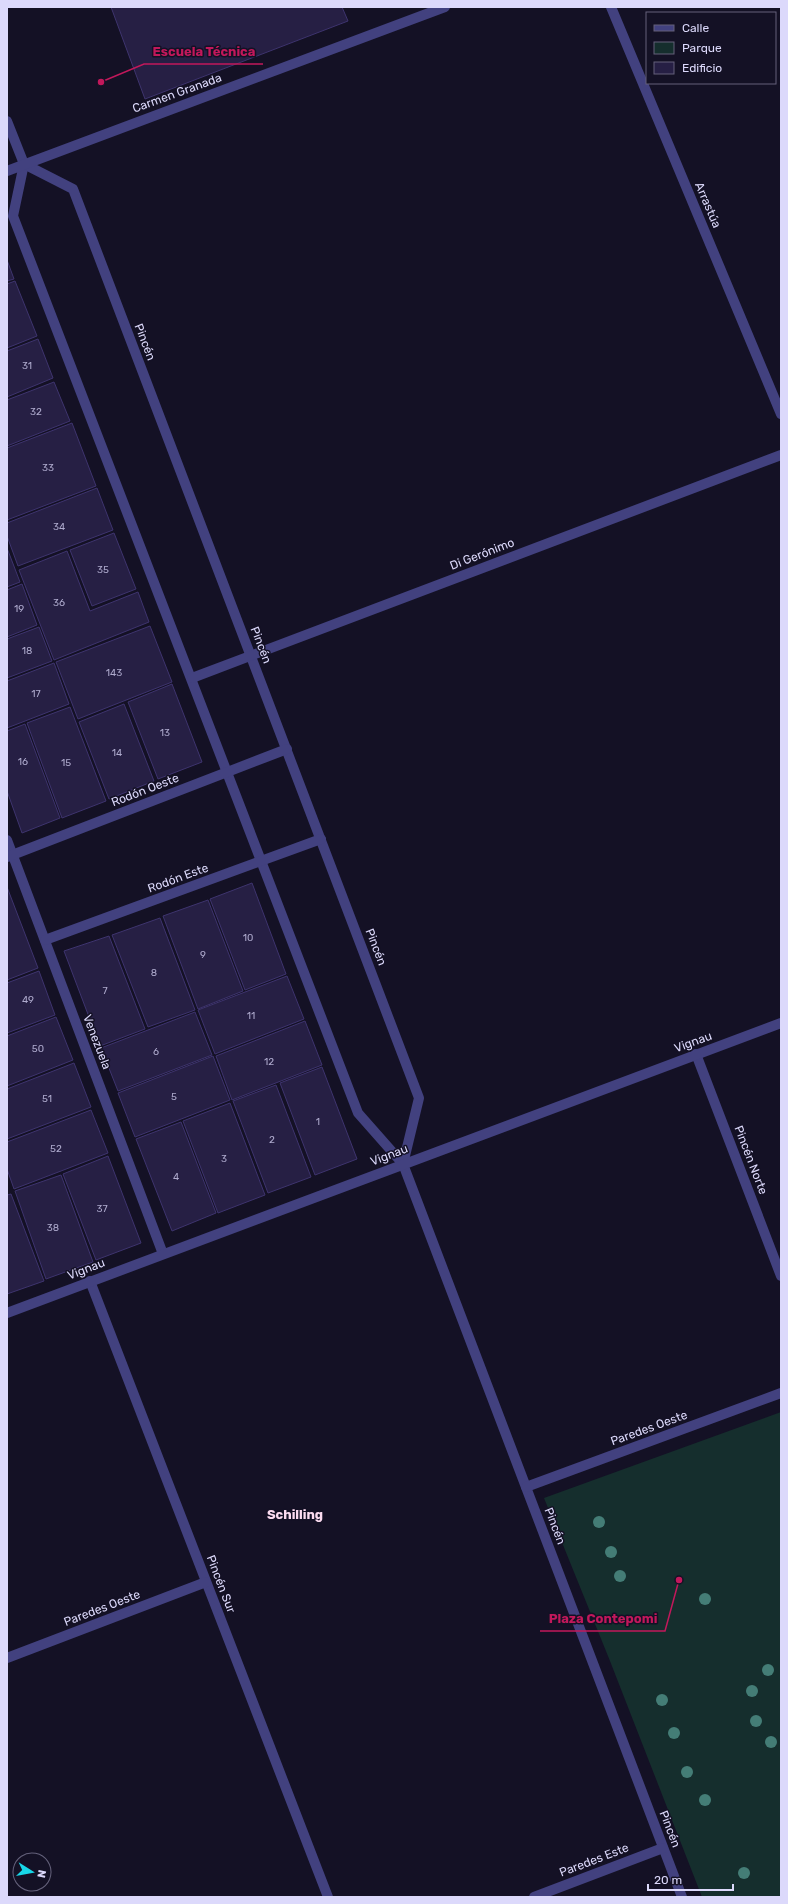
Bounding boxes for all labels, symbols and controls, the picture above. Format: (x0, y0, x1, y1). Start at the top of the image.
legend (646, 12, 776, 84)
text: Calle (682, 21, 709, 35)
callout: Escuela Técnica (144, 39, 263, 64)
text: Parque (682, 41, 722, 55)
text: Escuela Técnica (153, 44, 255, 59)
text: Edificio (682, 61, 722, 75)
street label: Carmen Granada (131, 70, 223, 116)
street label: Arrastúa (692, 180, 724, 230)
street label: Pincén (132, 322, 158, 362)
house number: 31 (22, 360, 32, 372)
house number: 32 (30, 406, 42, 418)
house number: 33 (42, 462, 54, 474)
house number: 34 (53, 521, 65, 533)
street label: Di Gerónimo (448, 535, 516, 573)
house number: 35 (97, 564, 109, 576)
house number: 36 (53, 597, 65, 609)
house number: 19 (14, 603, 24, 615)
street label: Pincén (248, 625, 274, 665)
house number: 18 (22, 645, 32, 657)
house number: 143 (106, 667, 122, 679)
house number: 17 (31, 688, 41, 700)
house number: 13 (160, 727, 170, 739)
house number: 14 (112, 747, 122, 759)
house number: 16 (18, 756, 28, 768)
house number: 15 (61, 757, 71, 769)
street label: Rodón Oeste (109, 771, 181, 809)
street label: Rodón Este (146, 860, 211, 895)
street label: Pincén (363, 927, 389, 967)
house number: 10 (243, 932, 253, 944)
house number: 9 (200, 949, 206, 961)
house number: 8 (151, 967, 157, 979)
house number: 7 (102, 985, 108, 997)
house number: 49 (22, 994, 34, 1006)
house number: 11 (247, 1010, 255, 1022)
street label: Venezuela (80, 1013, 114, 1071)
street label: Vignau (672, 1029, 714, 1055)
house number: 50 (32, 1043, 44, 1055)
house number: 6 (153, 1046, 159, 1058)
house number: 12 (264, 1056, 274, 1068)
house number: 5 (171, 1091, 177, 1103)
house number: 51 (42, 1093, 52, 1105)
house number: 1 (316, 1116, 320, 1128)
street label: Pincén Norte (731, 1124, 771, 1197)
house number: 2 (269, 1134, 275, 1146)
street label: Vignau (368, 1141, 410, 1169)
house number: 52 (50, 1143, 62, 1155)
house number: 3 (221, 1153, 227, 1165)
house number: 4 (173, 1171, 179, 1183)
house number: 37 (96, 1203, 108, 1215)
house number: 38 (47, 1222, 59, 1234)
street label: Vignau (65, 1255, 107, 1283)
street label: Paredes Oeste (609, 1408, 690, 1448)
street label: Pincén (542, 1506, 568, 1546)
district label: Schilling (267, 1507, 323, 1522)
street label: Pincén Sur (204, 1553, 239, 1615)
street label: Paredes Oeste (62, 1587, 142, 1629)
callout: Plaza Contepomi (540, 1606, 665, 1631)
text: Plaza Contepomi (549, 1611, 657, 1626)
street label: Pincén (657, 1809, 683, 1849)
street label: Paredes Este (557, 1840, 631, 1880)
north arrow (12, 1852, 52, 1892)
scale bar (648, 1866, 733, 1892)
text: N (34, 1869, 48, 1879)
text: 20 m (654, 1873, 682, 1887)

